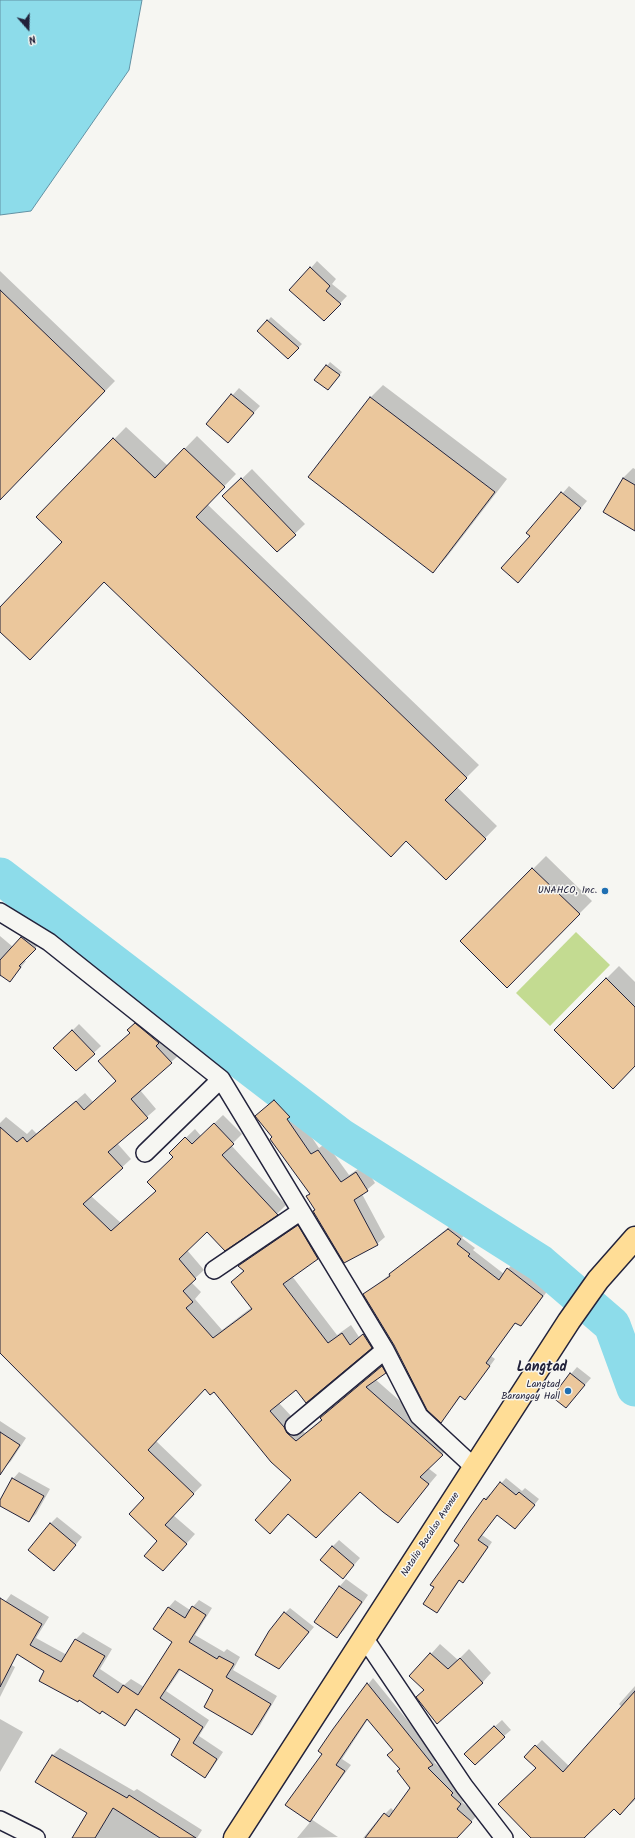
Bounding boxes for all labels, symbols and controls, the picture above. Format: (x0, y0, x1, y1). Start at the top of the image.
north arrow (8, 8, 48, 48)
text: N (26, 30, 38, 49)
place label: UNAHCO, Inc. (538, 885, 597, 897)
marker: UNAHCO, Inc. (600, 886, 610, 896)
district label: Langtad (517, 1361, 567, 1377)
place label: Langtad Barangay Hall (501, 1379, 560, 1402)
marker: Langtad Barangay Hall (563, 1386, 573, 1396)
street label: Natalio Bacalso Avenue (399, 1491, 463, 1579)

